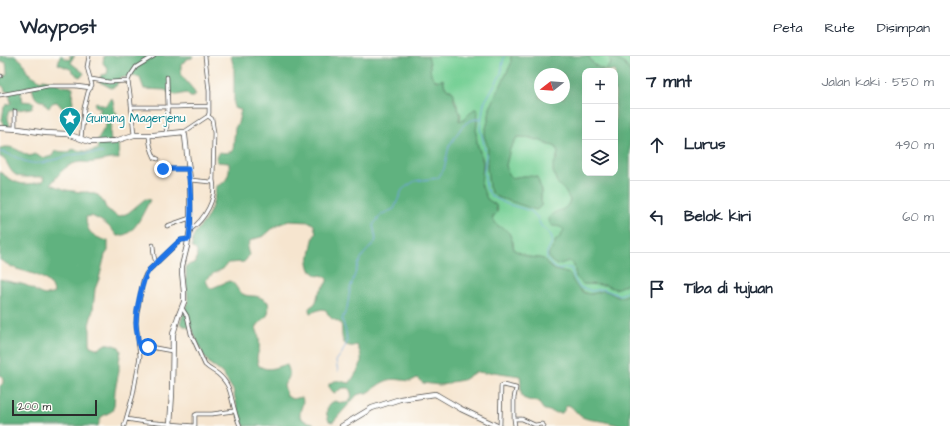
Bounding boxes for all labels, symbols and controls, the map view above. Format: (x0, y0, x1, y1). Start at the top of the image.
text: Waypost (20, 14, 96, 41)
text: Peta (773, 18, 803, 38)
text: Rute (825, 18, 855, 38)
text: Disimpan (877, 18, 930, 38)
north arrow (534, 68, 570, 104)
map controls (582, 68, 618, 176)
button: + (582, 68, 618, 104)
text: 7 mnt (646, 70, 692, 94)
text: Jalan kaki · 550 m (821, 73, 934, 91)
button: − (582, 104, 618, 140)
place icon: Gunung Magerjenu (57, 105, 83, 138)
place label: Gunung Magerjenu (86, 110, 186, 128)
icon: ahead (646, 134, 668, 156)
text: Lurus (684, 134, 725, 155)
text: 490 m (894, 136, 934, 154)
button: layers (582, 140, 618, 176)
route end (154, 160, 172, 178)
icon: left (646, 206, 668, 228)
text: Belok kiri (684, 206, 751, 227)
text: 60 m (902, 208, 934, 226)
icon: arrive (646, 278, 668, 300)
text: Tiba di tujuan (684, 278, 773, 299)
route start (139, 338, 157, 356)
scale bar (12, 398, 97, 417)
text: 200 m (18, 399, 51, 414)

